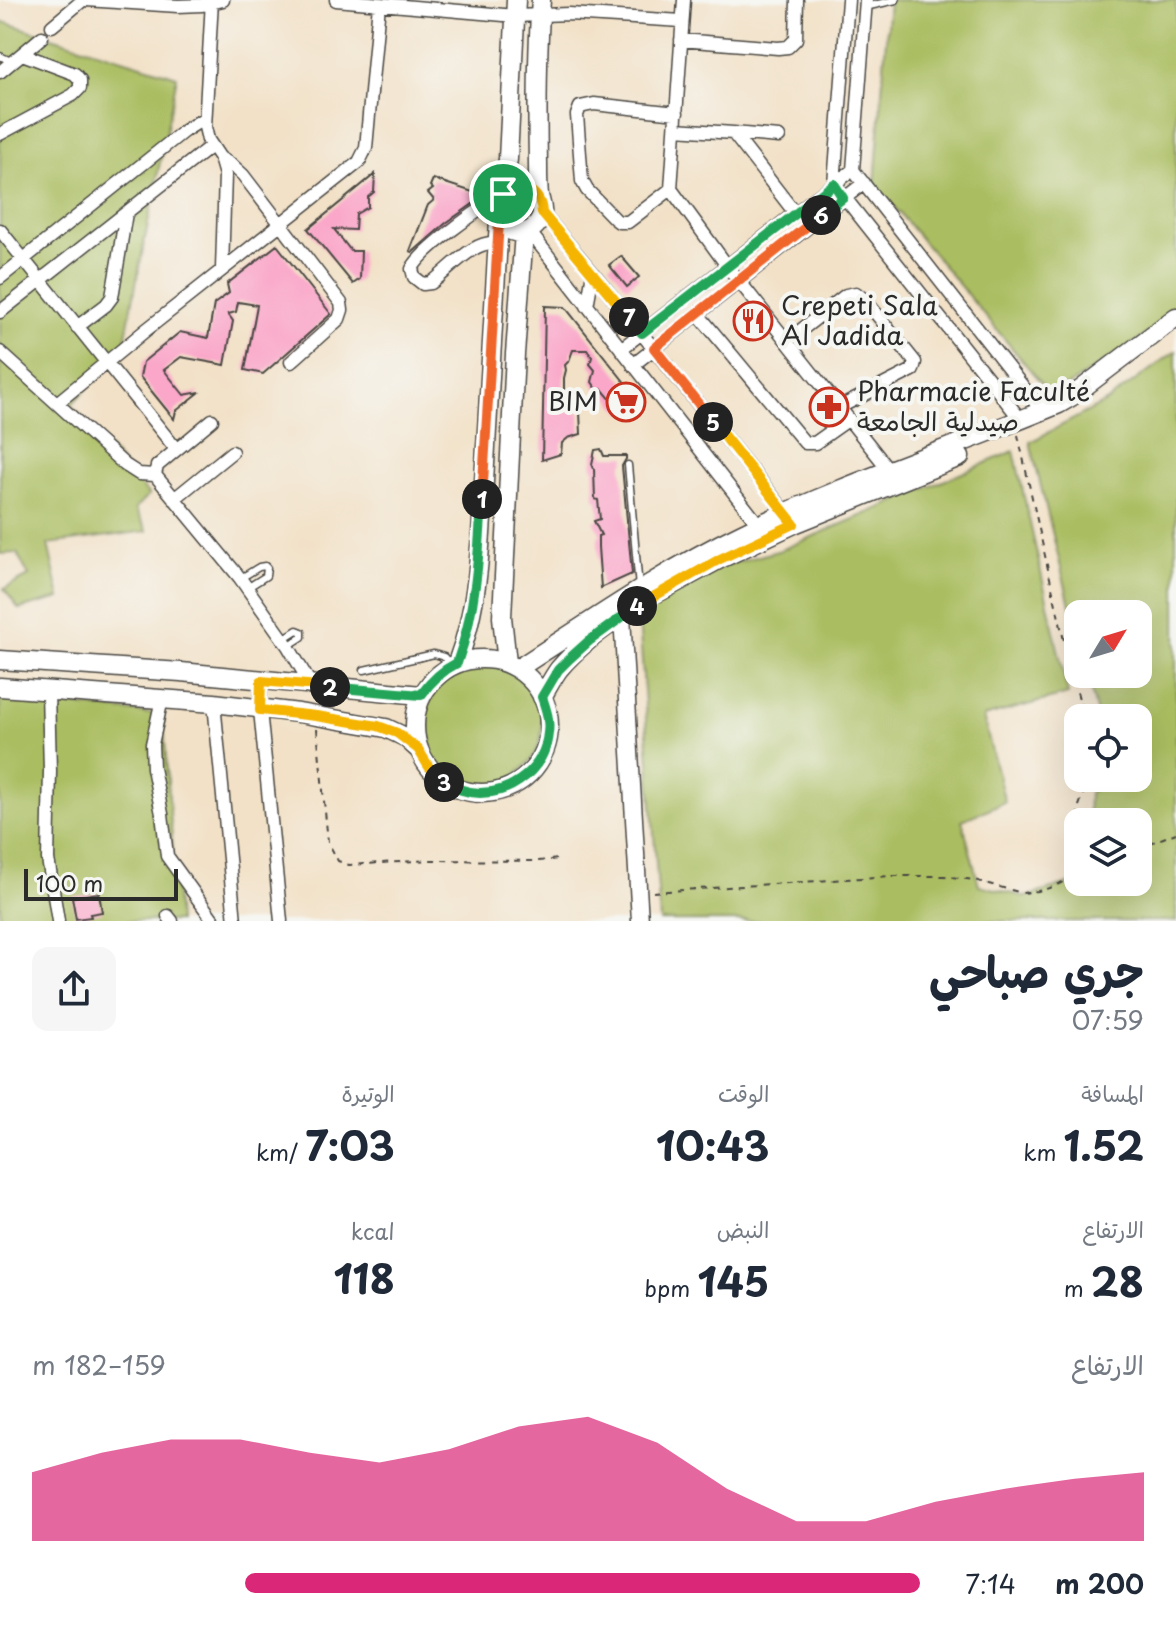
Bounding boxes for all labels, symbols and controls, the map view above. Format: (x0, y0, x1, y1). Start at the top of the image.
pin (469, 160, 537, 228)
icon: arrive (481, 172, 525, 216)
pin: 6 (801, 195, 841, 235)
text: 6 (813, 198, 829, 231)
place label: Crepeti Sala Al Jadida (781, 285, 938, 354)
pin: 7 (609, 297, 649, 337)
text: 7 (623, 300, 635, 333)
restaurant icon: Crepeti Sala Al Jadida (732, 300, 774, 342)
place label: Pharmacie Faculté صيدلية الجامعة (857, 371, 1090, 440)
place label: BIM (548, 381, 598, 420)
supermarket icon: BIM (605, 381, 647, 423)
pharmacy icon: Pharmacie Faculté صيدلية الجامعة (808, 386, 850, 428)
pin: 5 (693, 402, 733, 442)
text: 5 (706, 405, 720, 438)
pin: 1 (462, 479, 502, 519)
text: 1 (477, 482, 487, 515)
pin: 4 (617, 586, 657, 626)
text: 4 (630, 589, 644, 622)
north arrow (1064, 600, 1152, 688)
map controls (1064, 600, 1152, 896)
pin: 2 (310, 667, 350, 707)
text: 2 (322, 670, 338, 703)
button: locate (1064, 704, 1152, 792)
pin: 3 (424, 762, 464, 802)
text: 3 (437, 765, 451, 798)
button: layers (1064, 808, 1152, 896)
scale bar (24, 865, 178, 901)
text: 100 m (36, 866, 103, 899)
text: جري صباحي (929, 937, 1144, 1003)
button: share (32, 947, 116, 1031)
text: 07:59 (1071, 1000, 1144, 1039)
text: الوتيرة (342, 1076, 395, 1109)
text: الوقت (718, 1076, 769, 1109)
text: المسافة (1081, 1076, 1144, 1109)
text: 7:03 (305, 1114, 395, 1175)
text: 10:43 (656, 1114, 769, 1175)
text: 1.52 (1064, 1114, 1144, 1175)
text: /km (256, 1135, 305, 1168)
text: km (1023, 1135, 1064, 1168)
text: النبض (717, 1212, 769, 1245)
text: الارتفاع (1082, 1212, 1144, 1245)
text: kcal (351, 1214, 395, 1247)
text: 118 (333, 1247, 395, 1308)
text: 145 (697, 1250, 769, 1311)
text: 28 (1091, 1250, 1144, 1311)
text: bpm (644, 1271, 697, 1304)
text: m (1064, 1271, 1091, 1304)
text: 159–182 m (32, 1345, 166, 1384)
text: الارتفاع (1071, 1345, 1144, 1384)
text: 7:14 (965, 1564, 1016, 1603)
text: 200 m (1055, 1564, 1144, 1603)

